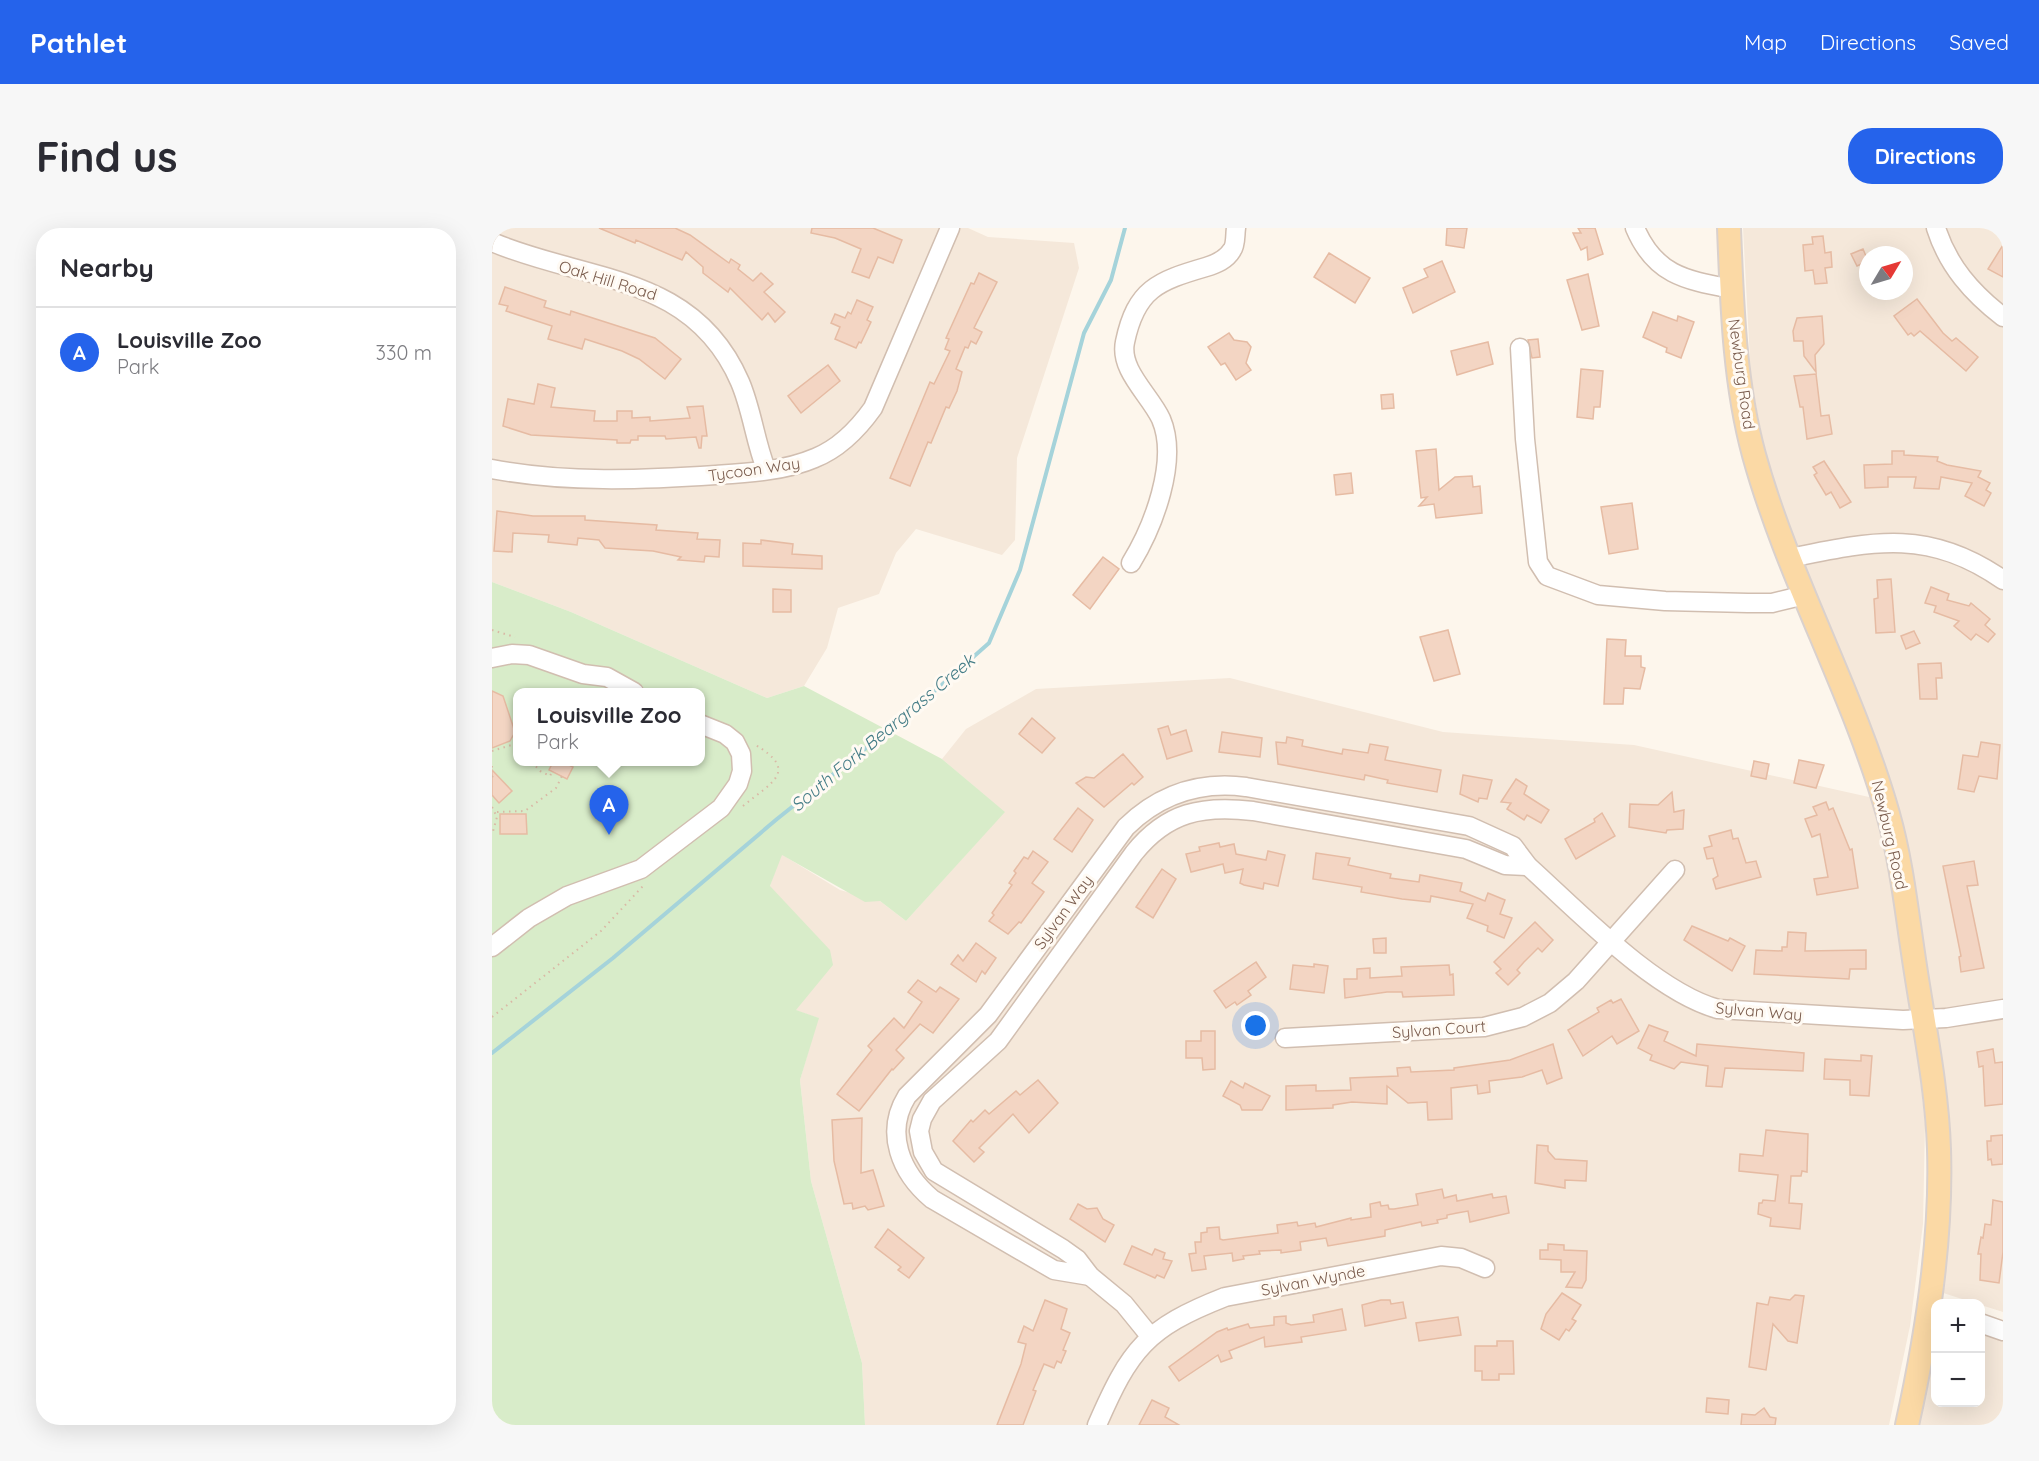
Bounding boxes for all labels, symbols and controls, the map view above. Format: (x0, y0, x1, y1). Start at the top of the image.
text: Pathlet (30, 25, 127, 60)
text: Map (1744, 29, 1787, 55)
text: Directions (1820, 29, 1916, 55)
text: Saved (1949, 29, 2009, 55)
button: Directions (1848, 128, 2003, 184)
text: Find us (36, 130, 178, 183)
north arrow (1859, 246, 1913, 300)
text: Nearby (60, 251, 154, 284)
street label: Oak Hill Road (557, 256, 659, 304)
street label: Newburg Road (1724, 317, 1760, 431)
text: Louisville Zoo (117, 326, 262, 354)
text: A (73, 340, 86, 365)
text: 330 m (375, 340, 432, 365)
text: Park (117, 354, 159, 379)
street label: Tycoon Way (707, 453, 801, 485)
water label: South Fork Beargrass Creek (786, 648, 980, 816)
popup (513, 688, 705, 766)
text: Louisville Zoo (537, 701, 681, 729)
text: Park (537, 729, 579, 754)
street label: Newburg Road (1868, 778, 1912, 892)
pin: A (590, 786, 628, 835)
street label: Sylvan Way (1029, 871, 1097, 953)
street label: Sylvan Way (1715, 997, 1803, 1025)
your location (1241, 1011, 1270, 1040)
street label: Sylvan Court (1391, 1016, 1487, 1042)
street label: Sylvan Wynde (1259, 1260, 1367, 1300)
map controls (1931, 1299, 1985, 1407)
button: + (1931, 1299, 1985, 1353)
button: − (1931, 1353, 1985, 1407)

